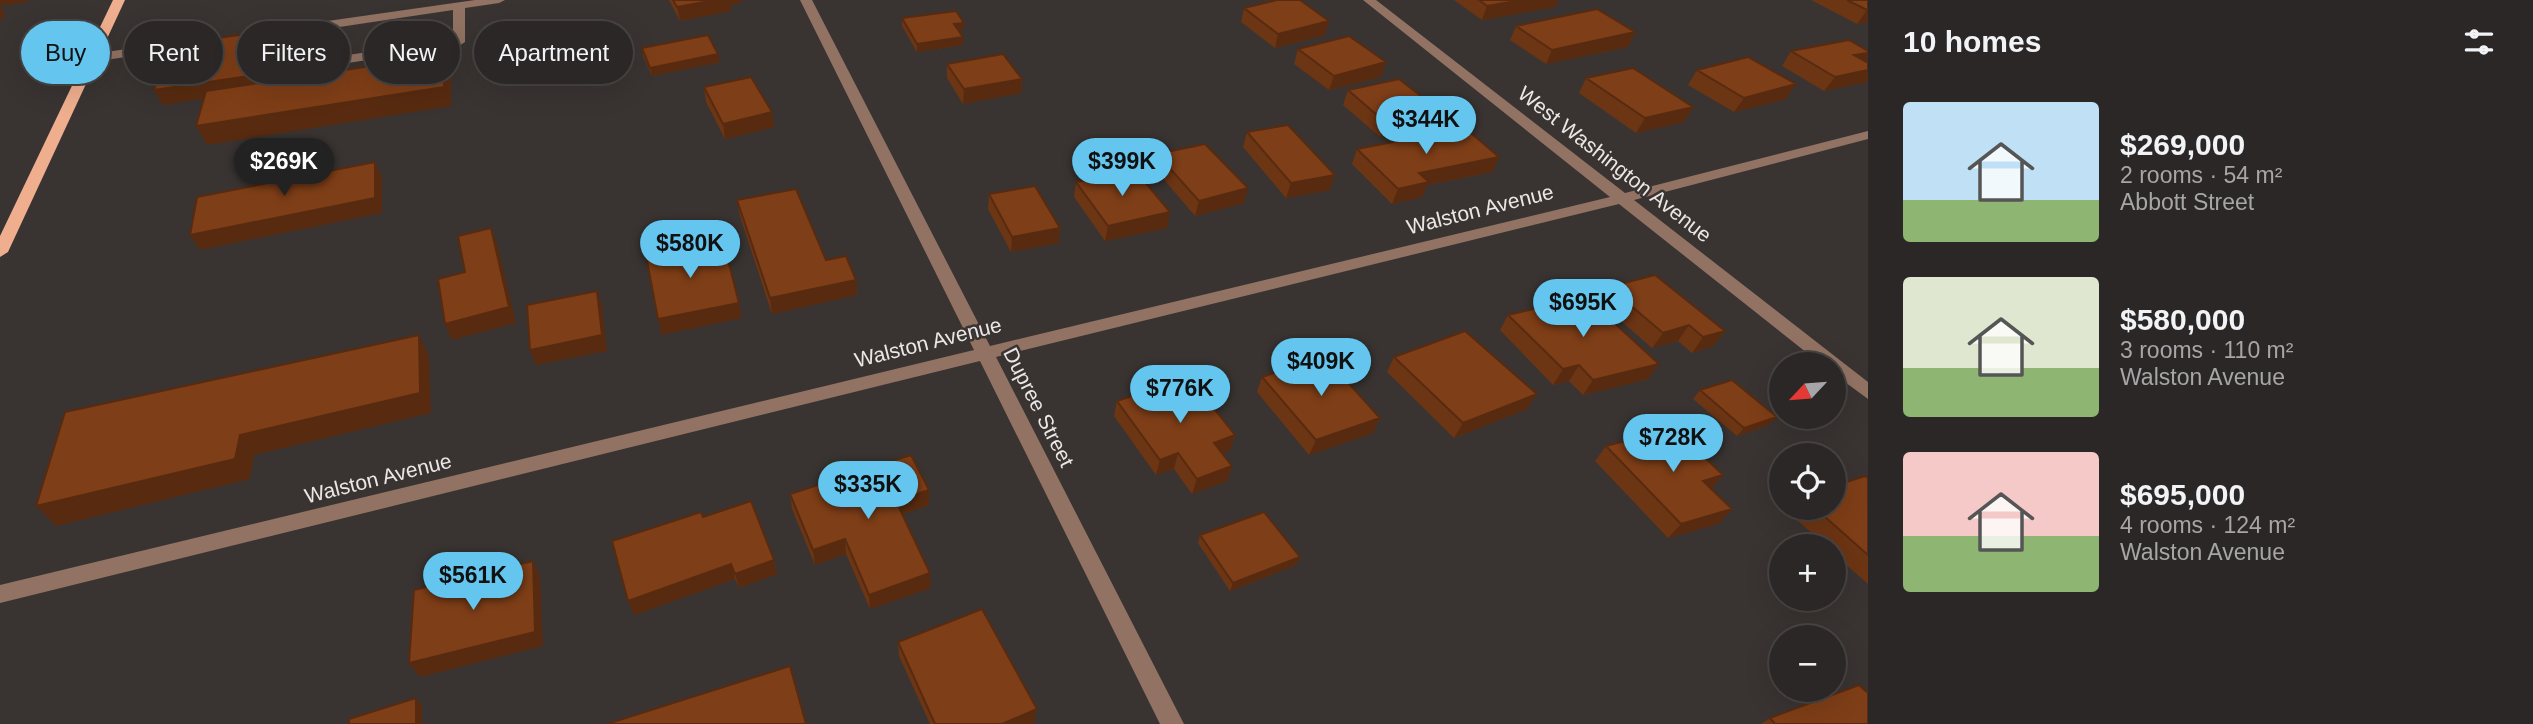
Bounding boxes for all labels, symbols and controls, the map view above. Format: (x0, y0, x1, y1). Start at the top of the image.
chip: Buy (21, 21, 110, 84)
chip: Rent (124, 21, 223, 84)
chip: Filters (237, 21, 350, 84)
chip: New (364, 21, 460, 84)
chip: Apartment (474, 21, 633, 84)
icon: filters (2460, 23, 2498, 61)
text: 10 homes (1903, 25, 2041, 58)
street label: West Washington Avenue (1514, 81, 1716, 247)
pin: $344K (1377, 96, 1475, 156)
text: $344K (1392, 106, 1460, 132)
text: $269,000 (2120, 128, 2245, 161)
icon: home (1959, 130, 2043, 214)
pin: $269K (235, 138, 333, 198)
pin: $399K (1073, 138, 1171, 198)
text: $269K (250, 148, 318, 174)
text: $399K (1088, 148, 1156, 174)
text: 2 rooms · 54 m² (2120, 162, 2282, 188)
street label: Walston Avenue (1404, 180, 1556, 238)
text: Abbott Street (2120, 189, 2254, 215)
pin: $580K (641, 220, 739, 280)
text: $580K (656, 230, 724, 256)
pin: $695K (1534, 280, 1632, 339)
text: $695K (1549, 289, 1617, 315)
text: $580,000 (2120, 303, 2245, 336)
icon: home (1959, 305, 2043, 389)
street label: Walston Avenue (852, 313, 1004, 371)
text: 3 rooms · 110 m² (2120, 337, 2293, 363)
pin: $409K (1272, 338, 1370, 398)
street label: Dupree Street (999, 344, 1079, 471)
text: $409K (1287, 348, 1355, 374)
north arrow (1769, 352, 1846, 429)
map controls (1769, 352, 1846, 702)
text: Walston Avenue (2120, 364, 2285, 390)
pin: $776K (1131, 366, 1229, 425)
text: $776K (1146, 375, 1214, 401)
pin: $728K (1624, 414, 1722, 474)
text: $728K (1639, 424, 1707, 450)
button: locate (1769, 443, 1846, 520)
street label: Walston Avenue (302, 449, 454, 507)
pin: $335K (819, 462, 917, 521)
text: $335K (834, 471, 902, 497)
text: $695,000 (2120, 478, 2245, 511)
icon: home (1959, 480, 2043, 564)
text: 4 rooms · 124 m² (2120, 512, 2295, 538)
button: + (1769, 534, 1846, 611)
text: Walston Avenue (2120, 539, 2285, 565)
pin: $561K (424, 552, 522, 612)
text: $561K (439, 562, 507, 588)
button: − (1769, 625, 1846, 702)

